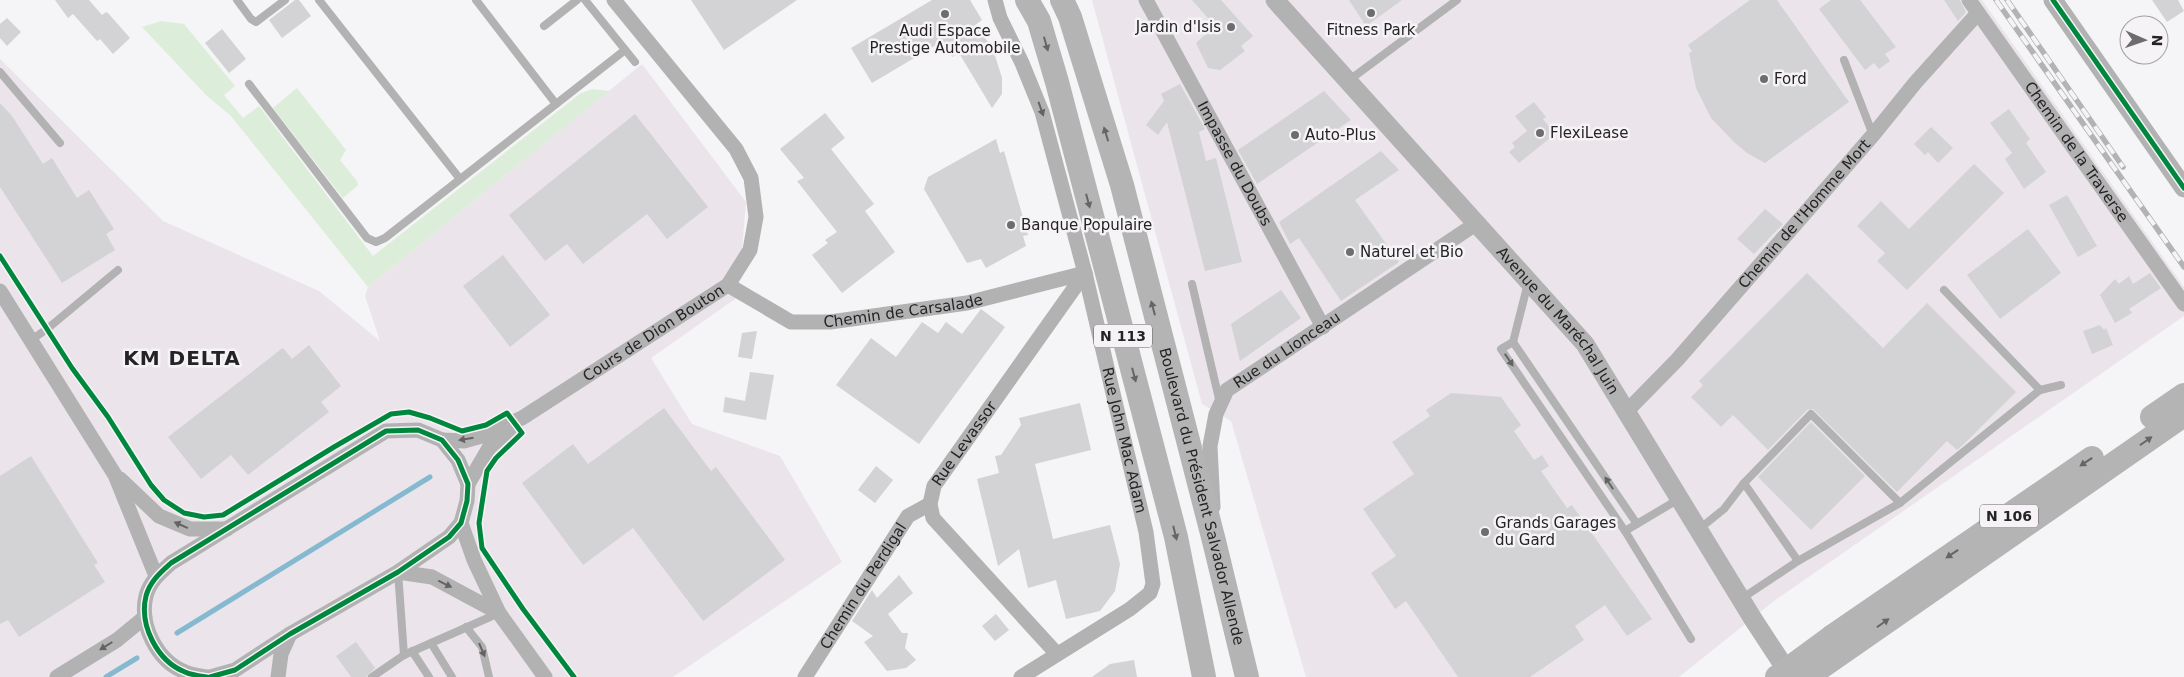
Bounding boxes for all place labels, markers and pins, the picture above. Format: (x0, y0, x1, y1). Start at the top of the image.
marker: Fitness Park (1365, 7, 1377, 19)
marker: Audi Espace Prestige Automobile (939, 8, 951, 20)
place label: Jardin d'Isis (1135, 18, 1221, 36)
marker: Jardin d'Isis (1225, 21, 1237, 33)
place label: Fitness Park (1326, 21, 1416, 39)
place label: Audi Espace Prestige Automobile (870, 22, 1020, 57)
place label: Ford (1774, 70, 1807, 88)
marker: Ford (1758, 73, 1770, 85)
place label: FlexiLease (1550, 124, 1628, 142)
place label: Auto-Plus (1305, 126, 1376, 144)
marker: FlexiLease (1534, 127, 1546, 139)
marker: Auto-Plus (1289, 129, 1301, 141)
place label: Banque Populaire (1021, 216, 1152, 234)
marker: Banque Populaire (1005, 219, 1017, 231)
place label: Naturel et Bio (1360, 243, 1463, 261)
marker: Naturel et Bio (1344, 246, 1356, 258)
place label: Grands Garages du Gard (1495, 514, 1617, 549)
marker: Grands Garages du Gard (1479, 526, 1491, 538)

